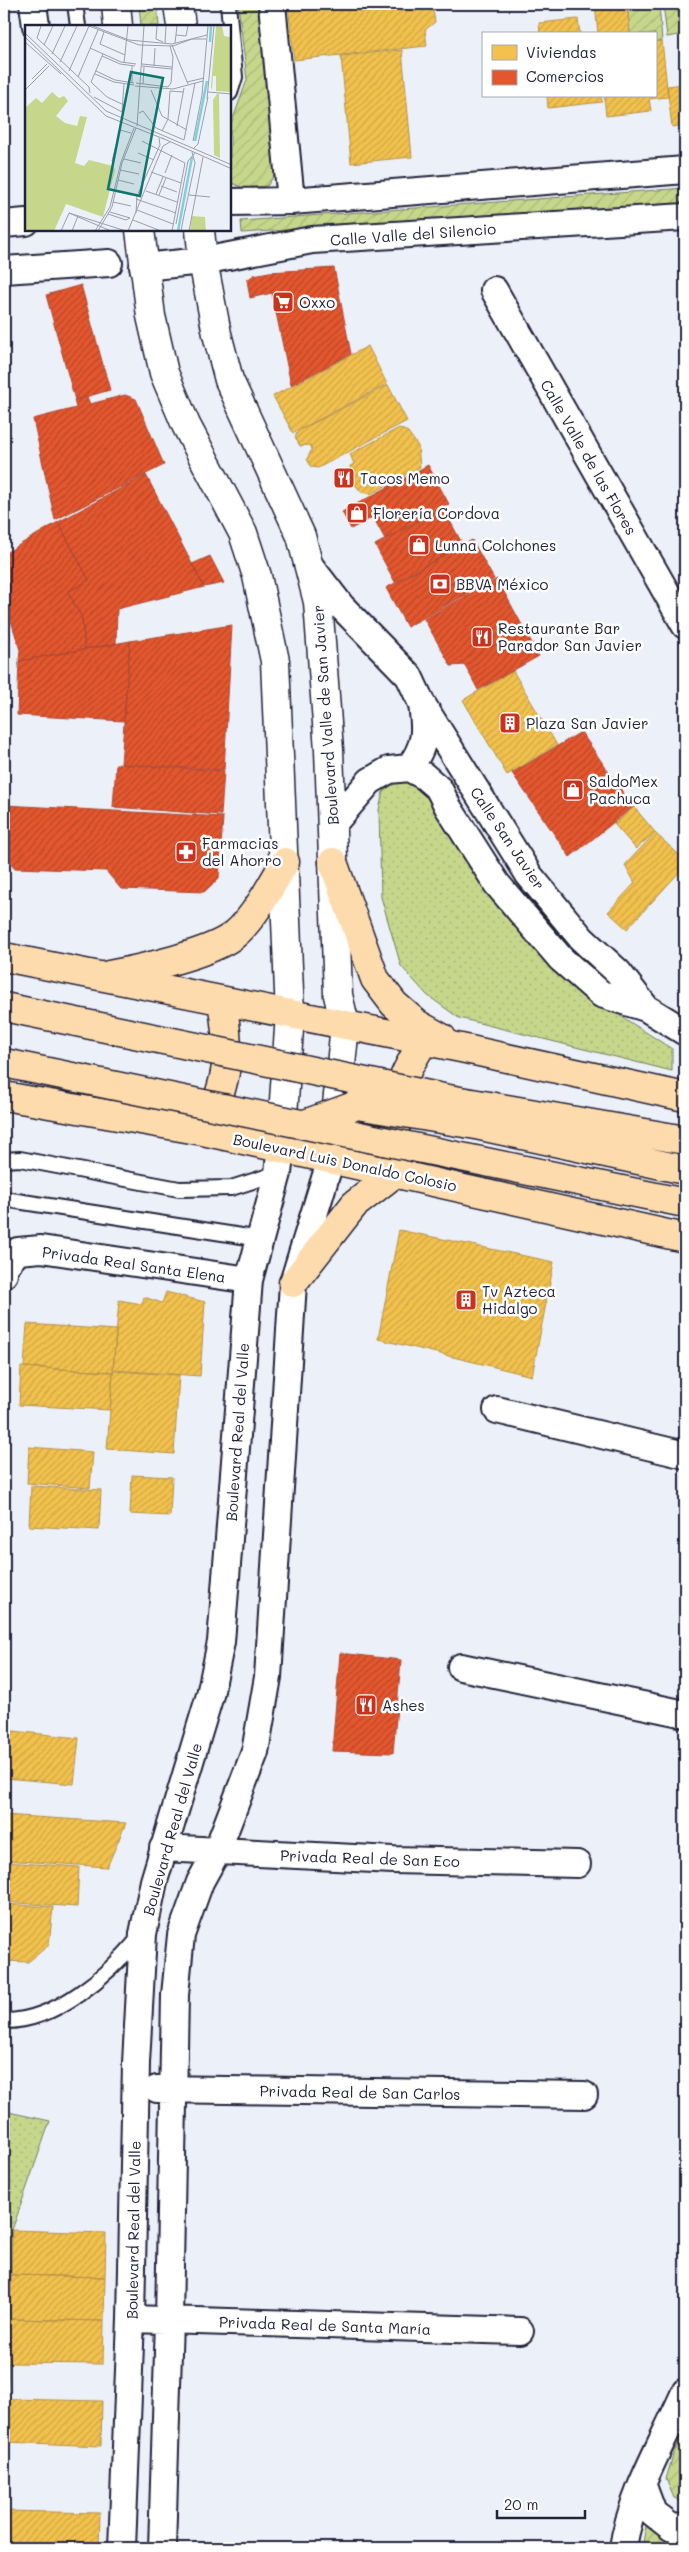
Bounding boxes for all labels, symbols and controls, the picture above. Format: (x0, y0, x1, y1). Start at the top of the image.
inset map (25, 25, 231, 231)
legend (482, 32, 656, 98)
text: Viviendas (526, 42, 597, 62)
text: Comercios (526, 66, 604, 86)
street label: Calle Valle del Silencio (329, 218, 497, 250)
supermarket icon: Oxxo (271, 290, 295, 314)
place label: Oxxo (299, 292, 335, 312)
street label: Calle Valle de las Flores (536, 376, 642, 538)
restaurant icon: Tacos Memo (332, 466, 356, 490)
place label: Tacos Memo (360, 468, 450, 488)
shop icon: Florería Cordova (345, 501, 369, 525)
place label: Florería Cordova (373, 503, 500, 523)
shop icon: Lunna Colchones (407, 533, 431, 557)
place label: Lunna Colchones (435, 535, 556, 555)
bank icon: BBVA México (428, 572, 452, 596)
place label: BBVA México (456, 574, 548, 594)
street label: Boulevard Valle de San Javier (307, 604, 343, 826)
place label: Restaurante Bar Parador San Javier (498, 618, 642, 655)
restaurant icon: Restaurante Bar Parador San Javier (470, 625, 494, 649)
building icon: Plaza San Javier (498, 711, 522, 735)
place label: Plaza San Javier (526, 713, 649, 733)
place label: SaldoMex Pachuca (589, 771, 658, 808)
shop icon: SaldoMex Pachuca (561, 778, 585, 802)
street label: Calle San Javier (466, 783, 550, 893)
place label: Farmacias del Ahorro (202, 833, 281, 870)
pharmacy icon: Farmacias del Ahorro (174, 840, 198, 864)
street label: Boulevard Luis Donaldo Colosio (231, 1128, 459, 1196)
street label: Privada Real Santa Elena (41, 1241, 227, 1287)
place label: Tv Azteca Hidalgo (482, 1281, 556, 1318)
building icon: Tv Azteca Hidalgo (454, 1288, 478, 1312)
street label: Boulevard Real del Valle (221, 1342, 253, 1522)
restaurant icon: Ashes (354, 1693, 378, 1717)
place label: Ashes (382, 1695, 425, 1715)
street label: Boulevard Real del Valle (138, 1740, 206, 1918)
street label: Privada Real de San Eco (280, 1845, 460, 1871)
street label: Privada Real de San Carlos (259, 2080, 461, 2104)
street label: Boulevard Real del Valle (121, 2141, 145, 2319)
street label: Privada Real de Santa María (219, 2311, 431, 2339)
scale bar (497, 2487, 584, 2519)
text: 20 m (504, 2494, 538, 2514)

